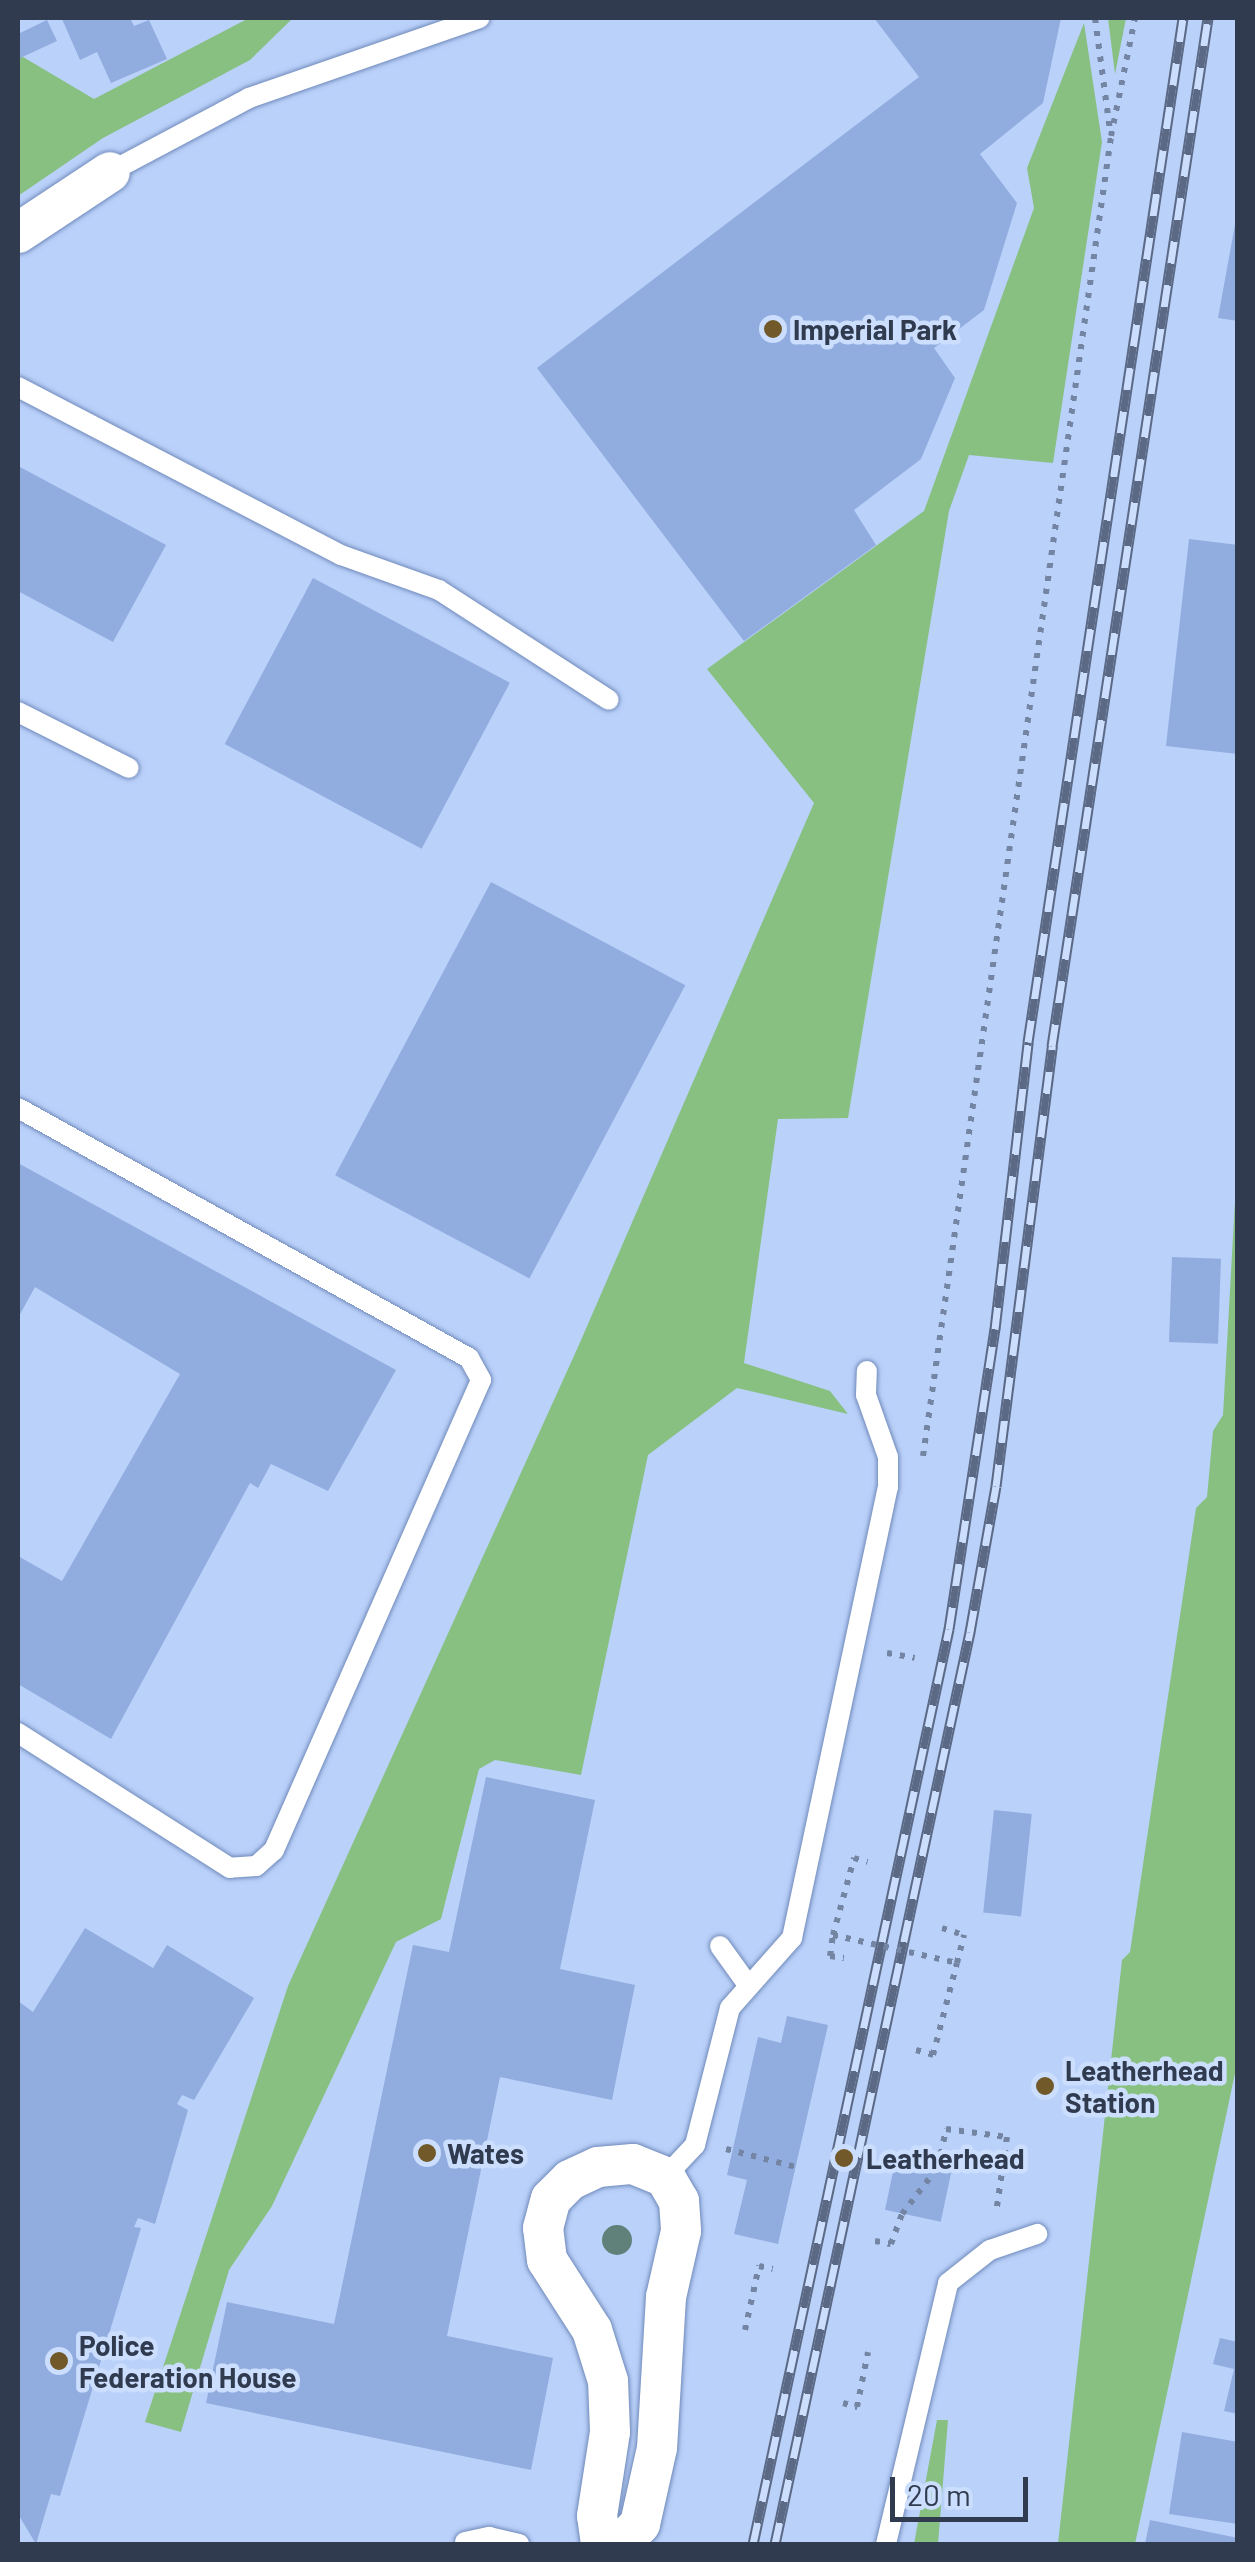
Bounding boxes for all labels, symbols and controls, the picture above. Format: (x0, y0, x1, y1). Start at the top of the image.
place label: Imperial Park (793, 312, 957, 346)
marker: Imperial Park (762, 318, 784, 340)
place label: Leatherhead Station (1065, 2053, 1224, 2119)
marker: Leatherhead Station (1034, 2075, 1056, 2097)
place label: Wates (447, 2136, 524, 2170)
place label: Leatherhead (866, 2141, 1025, 2175)
marker: Wates (416, 2142, 438, 2164)
marker: Leatherhead (831, 2145, 857, 2171)
place label: Police Federation House (79, 2328, 297, 2394)
marker: Police Federation House (48, 2350, 70, 2372)
scale bar (895, 2457, 1032, 2519)
text: 20 m (907, 2476, 971, 2512)

